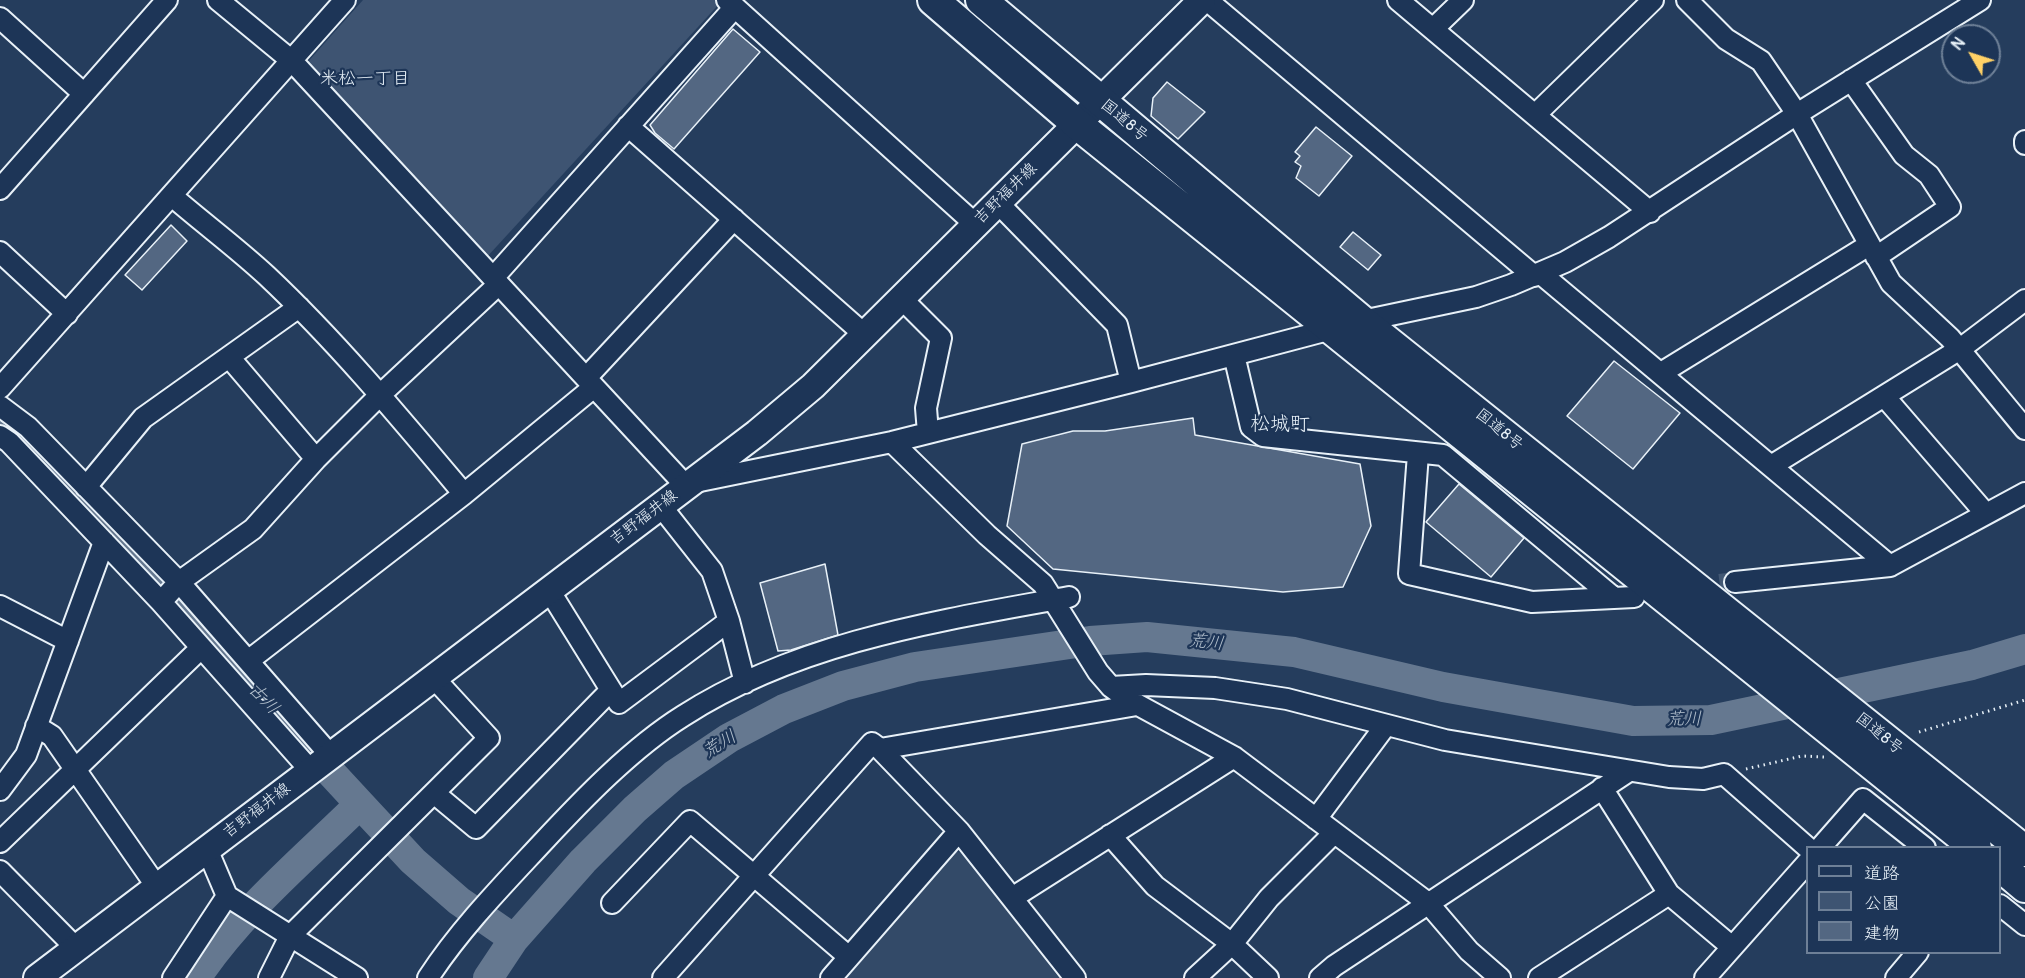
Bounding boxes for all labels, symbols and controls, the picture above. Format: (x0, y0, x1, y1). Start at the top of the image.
north arrow (1941, 24, 2001, 84)
text: N (1947, 33, 1970, 54)
district label: 米松一丁目 (320, 68, 410, 90)
street label: 国道8号 (1096, 96, 1152, 146)
street label: 吉野福井線 (971, 159, 1041, 229)
street label: 国道8号 (1471, 405, 1527, 455)
district label: 松城町 (1250, 413, 1310, 437)
street label: 吉野福井線 (606, 486, 682, 550)
water label: 荒川 (1187, 630, 1225, 656)
water label: 古川 (243, 678, 283, 720)
water label: 荒川 (1666, 709, 1702, 731)
street label: 国道8号 (1851, 709, 1907, 759)
water label: 荒川 (699, 726, 741, 764)
street label: 吉野福井線 (219, 779, 295, 843)
legend (1806, 846, 2001, 954)
text: 道路 (1864, 862, 1900, 885)
text: 公園 (1864, 892, 1900, 915)
text: 建物 (1864, 922, 1900, 945)

